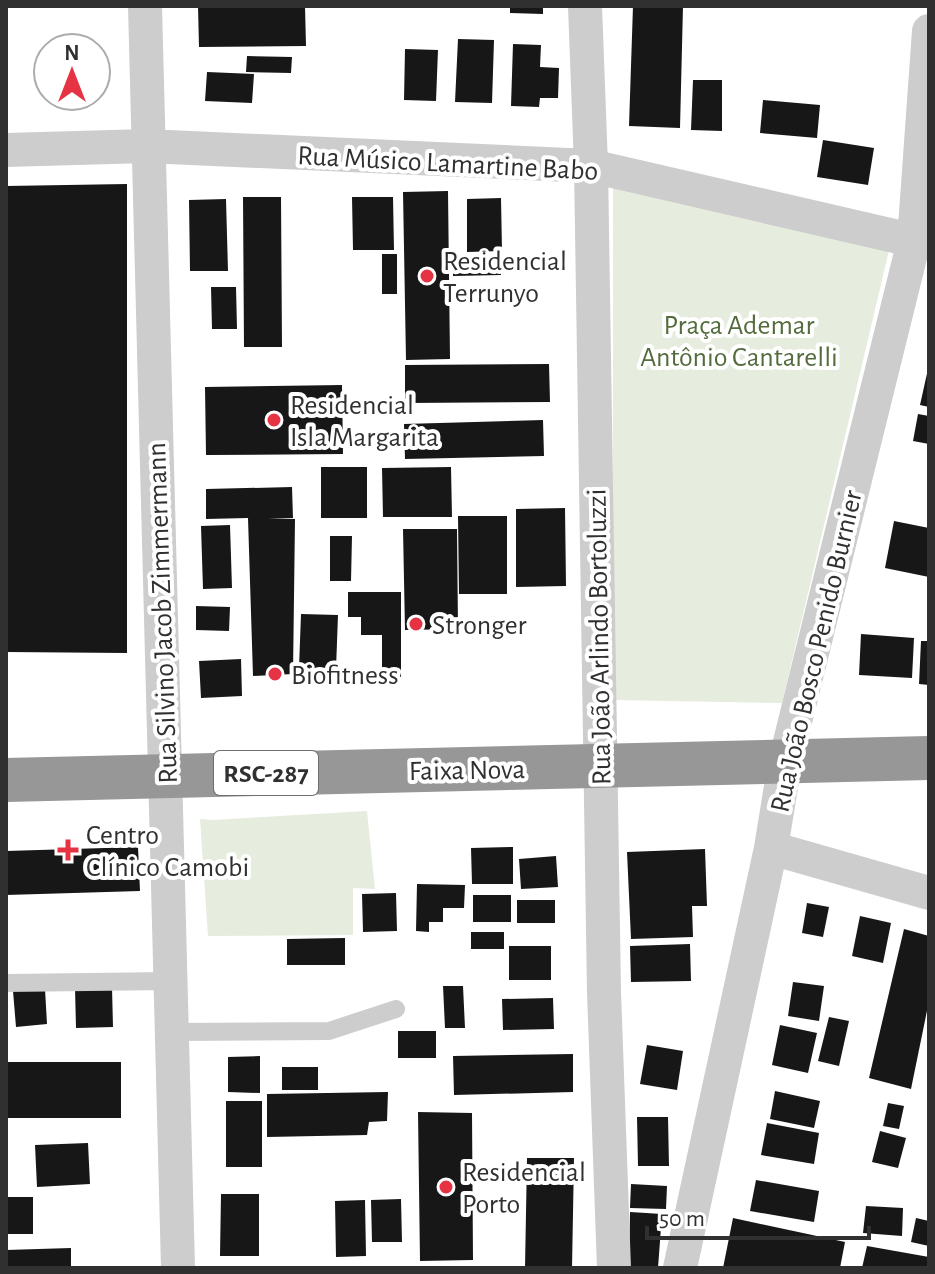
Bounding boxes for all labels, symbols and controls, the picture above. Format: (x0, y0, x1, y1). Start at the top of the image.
north arrow (32, 32, 112, 112)
text: N (64, 42, 80, 64)
street label: Rua Músico Lamartine Babo (297, 142, 599, 186)
place label: Residencial Terrunyo (443, 248, 567, 308)
marker: Residencial Terrunyo (418, 267, 436, 285)
park label: Praça Ademar Antônio Cantarelli (640, 312, 838, 372)
place label: Residencial Isla Margarita (290, 392, 439, 452)
marker: Residencial Isla Margarita (265, 411, 283, 429)
street label: Rua Silvino Jacob Zimmermann (143, 442, 183, 784)
street label: Rua João Arlindo Bortoluzzi (583, 488, 617, 785)
street label: Rua João Bosco Penido Burnier (766, 488, 868, 815)
place label: Stronger (432, 612, 527, 640)
marker: Stronger (407, 615, 425, 633)
place label: Biofitness (291, 662, 399, 690)
marker: Biofitness (266, 665, 284, 683)
road number: RSC-287 (214, 751, 318, 795)
street label: Faixa Nova (409, 756, 526, 786)
place label: Centro Clínico Camobi (86, 822, 249, 882)
marker: Centro Clínico Camobi (57, 839, 79, 861)
place label: Residencial Porto (462, 1159, 586, 1219)
marker: Residencial Porto (437, 1178, 455, 1196)
scale bar (647, 1190, 869, 1240)
text: 50 m (659, 1207, 705, 1231)

